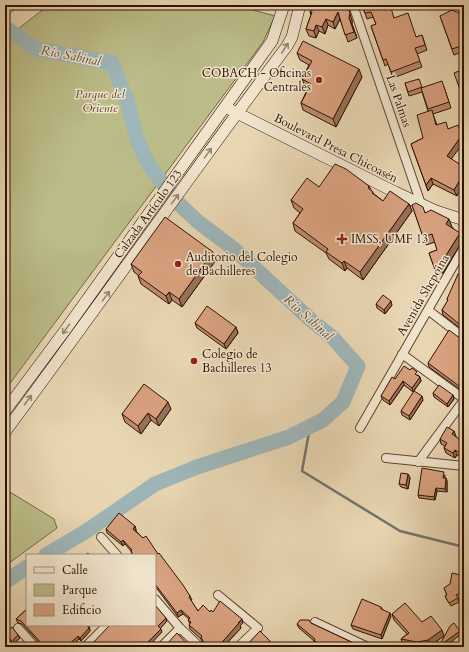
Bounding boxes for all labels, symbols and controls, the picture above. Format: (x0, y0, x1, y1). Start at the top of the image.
water label: Río Sabinal (39, 41, 103, 71)
one-way arrow (281, 43, 289, 54)
place label: COBACH - Oficinas Centrales (202, 65, 311, 95)
street label: Las Palmas (383, 73, 415, 129)
marker: COBACH - Oficinas Centrales (314, 75, 324, 85)
park label: Parque del Oriente (75, 86, 125, 116)
street label: Boulevard Presa Chicoasén (271, 110, 401, 186)
one-way arrow (204, 148, 212, 159)
street label: Calzada Artículo 123 (110, 166, 186, 262)
one-way arrow (171, 194, 179, 205)
place label: IMSS, UMF 13 (351, 231, 428, 247)
marker: IMSS, UMF 13 (336, 233, 348, 245)
place label: Auditorio del Colegio de Bachilleres (186, 249, 298, 279)
street label: Avenida Shcpoina (393, 251, 453, 339)
marker: Auditorio del Colegio de Bachilleres (173, 259, 183, 269)
one-way arrow (101, 290, 110, 301)
water label: Río Sabinal (280, 291, 337, 345)
one-way arrow (62, 323, 70, 334)
place label: Colegio de Bachilleres 13 (202, 346, 272, 376)
marker: Colegio de Bachilleres 13 (189, 356, 199, 366)
one-way arrow (24, 395, 33, 406)
legend (26, 554, 156, 626)
text: Calle (62, 562, 88, 578)
text: Parque (62, 582, 97, 598)
text: Edificio (62, 602, 102, 618)

